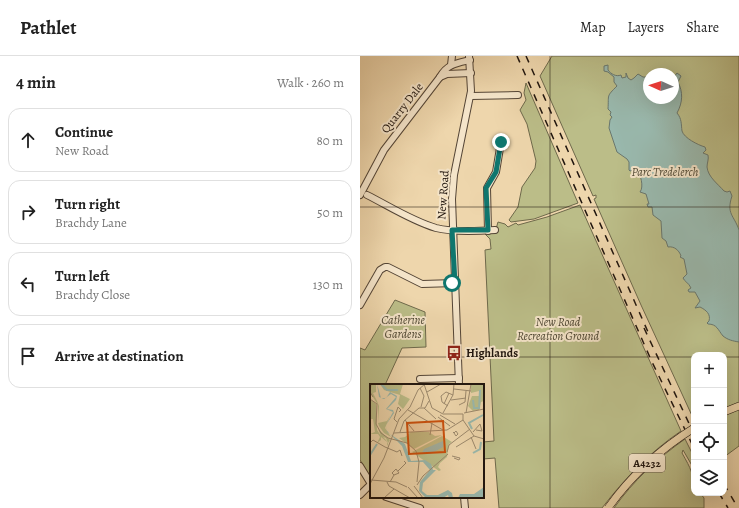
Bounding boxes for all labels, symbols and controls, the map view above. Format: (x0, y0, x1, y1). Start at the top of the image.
text: Pathlet (20, 15, 76, 41)
text: Map (580, 18, 606, 37)
text: Layers (628, 18, 664, 37)
text: Share (686, 18, 719, 37)
north arrow (643, 68, 679, 104)
text: 4 min (16, 71, 56, 94)
text: Walk · 260 m (277, 74, 344, 91)
street label: Quarry Dale (377, 79, 427, 137)
text: Continue (55, 122, 113, 142)
icon: ahead (17, 129, 39, 151)
text: 80 m (316, 132, 343, 149)
route end (492, 133, 510, 151)
text: New Road (55, 142, 109, 159)
park label: Parc Tredelerch (632, 164, 699, 180)
street label: New Road (433, 169, 453, 220)
text: Turn right (55, 194, 120, 214)
icon: right (17, 201, 39, 223)
text: 50 m (317, 204, 343, 221)
text: Brachdy Lane (55, 214, 127, 231)
text: Turn left (55, 266, 110, 286)
icon: left (17, 273, 39, 295)
route start (443, 274, 461, 292)
text: 130 m (313, 276, 343, 293)
text: Brachdy Close (55, 286, 130, 303)
park label: Catherine Gardens (381, 312, 426, 342)
park label: New Road Recreation Ground (517, 314, 600, 344)
bus stop icon: Highlands (445, 344, 463, 362)
icon: arrive (17, 345, 39, 367)
place label: Highlands (466, 345, 518, 361)
text: Arrive at destination (55, 346, 184, 366)
map controls (691, 352, 727, 496)
button: + (691, 352, 727, 388)
inset map (370, 384, 484, 498)
button: − (691, 388, 727, 424)
button: locate (691, 424, 727, 460)
road number: A4232 (629, 454, 665, 472)
button: layers (691, 460, 727, 496)

